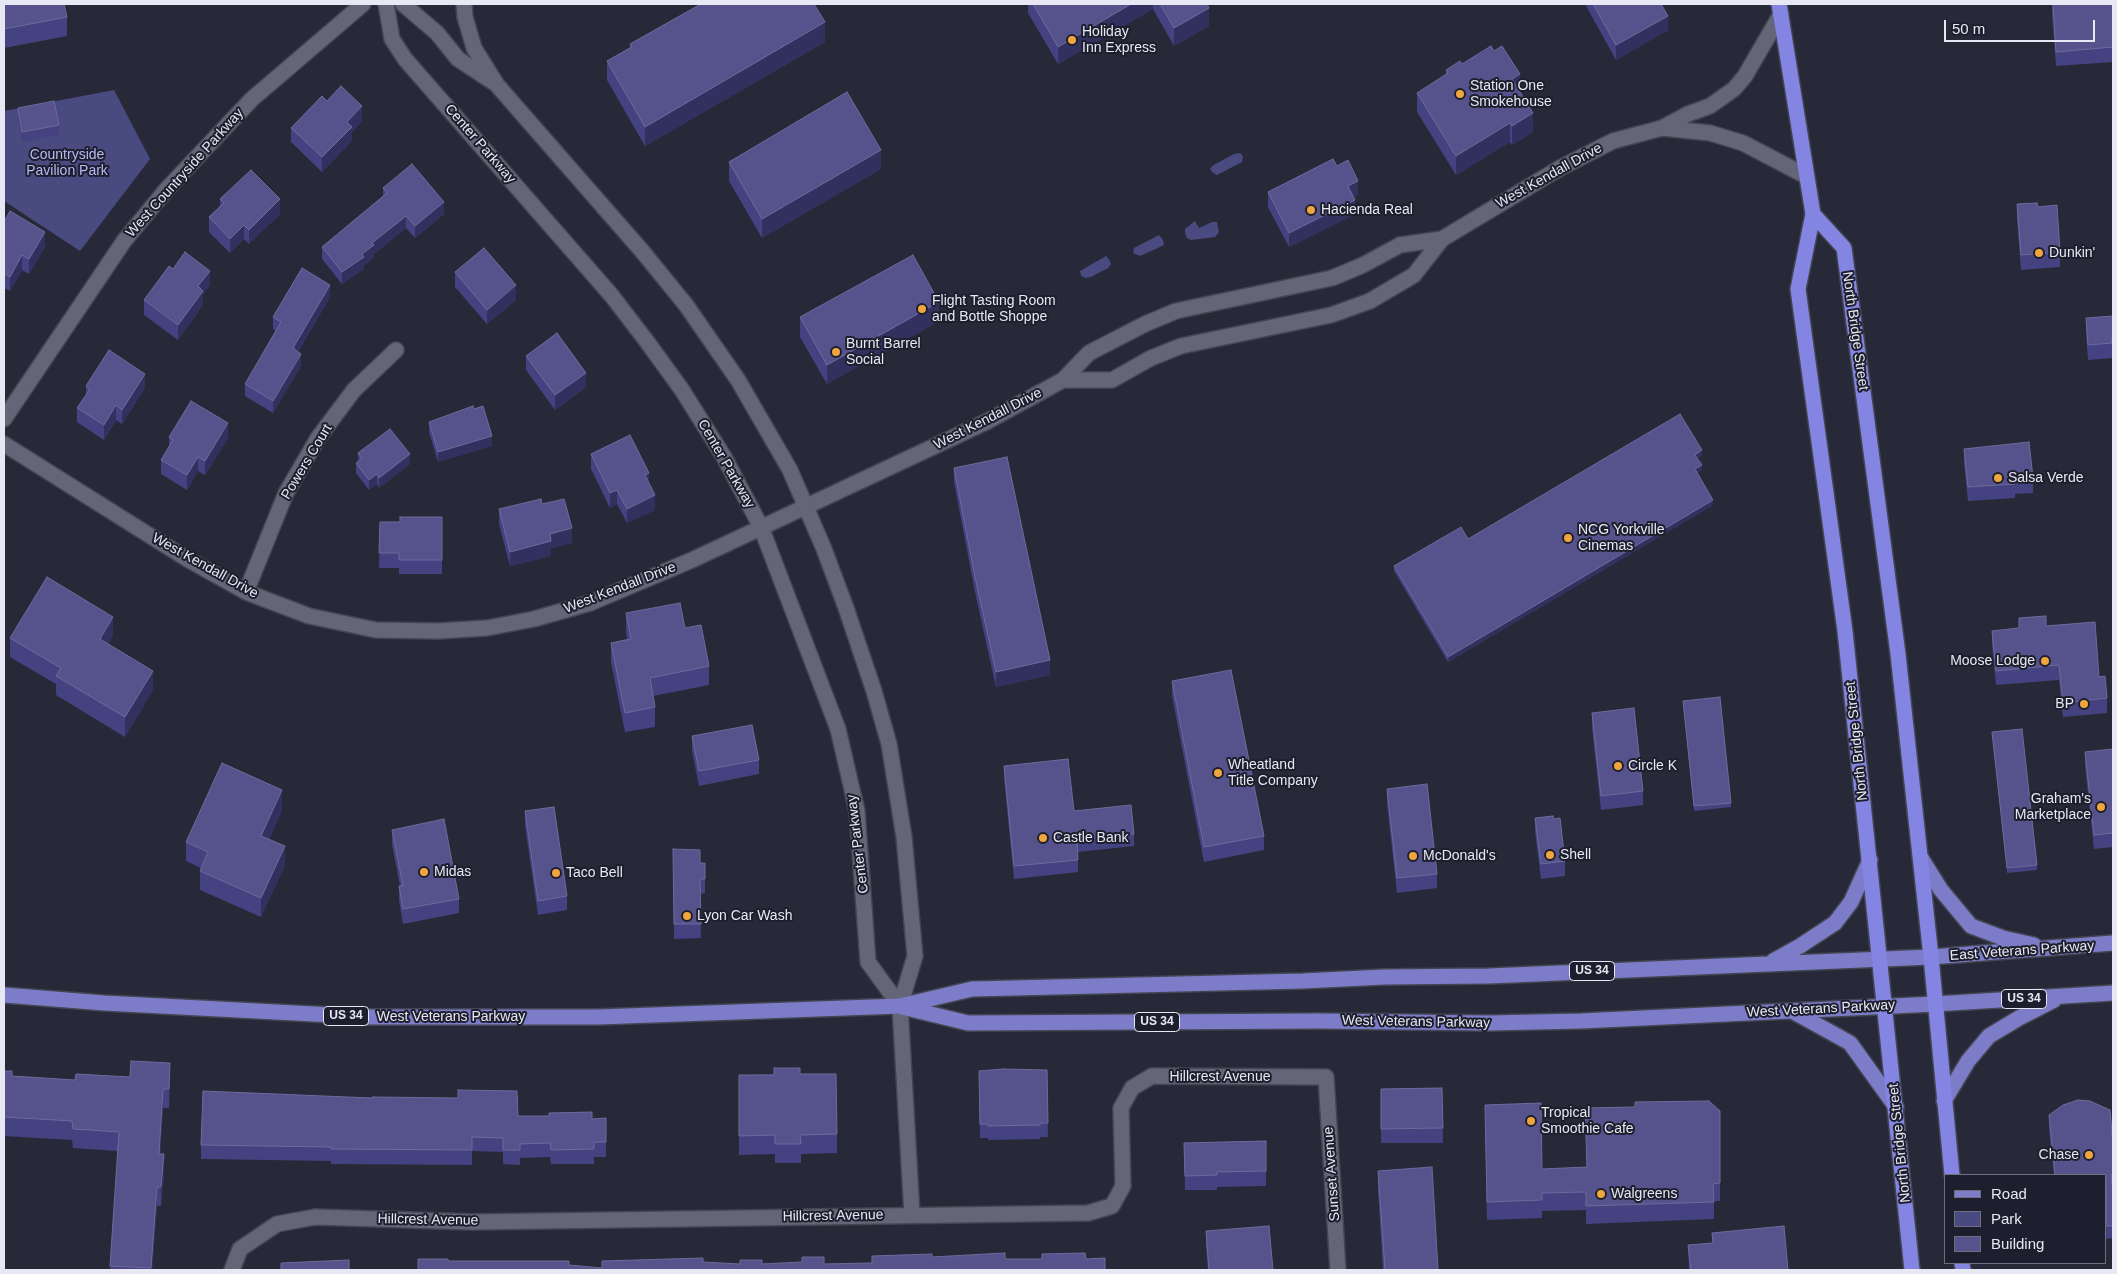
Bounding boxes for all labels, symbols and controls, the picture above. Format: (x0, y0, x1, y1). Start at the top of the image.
scale bar (1947, 10, 2098, 42)
text: 50 m (1952, 20, 1985, 37)
place label: Holiday Inn Express (1082, 24, 1156, 56)
marker: Holiday Inn Express (1066, 34, 1078, 46)
place label: Station One Smokehouse (1470, 78, 1552, 110)
marker: Station One Smokehouse (1454, 88, 1466, 100)
street label: Center Parkway (441, 101, 519, 187)
street label: West Countryside Parkway (123, 105, 247, 241)
street label: West Kendall Drive (1493, 140, 1605, 212)
park label: Countryside Pavilion Park (26, 147, 108, 180)
place label: Hacienda Real (1321, 202, 1413, 218)
marker: Hacienda Real (1305, 204, 1317, 216)
place label: Dunkin' (2049, 245, 2095, 261)
marker: Dunkin' (2033, 247, 2045, 259)
street label: North Bridge Street (1838, 270, 1872, 392)
place label: Flight Tasting Room and Bottle Shoppe (932, 293, 1056, 326)
marker: Flight Tasting Room and Bottle Shoppe (916, 303, 928, 315)
place label: Burnt Barrel Social (846, 336, 921, 368)
marker: Burnt Barrel Social (830, 346, 842, 358)
street label: West Kendall Drive (931, 385, 1045, 453)
street label: Center Parkway (694, 417, 758, 511)
street label: Powers Court (278, 421, 336, 503)
place label: Salsa Verde (2008, 470, 2083, 486)
marker: Salsa Verde (1992, 472, 2004, 484)
place label: NCG Yorkville Cinemas (1578, 522, 1665, 554)
street label: West Kendall Drive (149, 530, 261, 602)
marker: NCG Yorkville Cinemas (1562, 532, 1574, 544)
street label: West Kendall Drive (562, 559, 678, 617)
place label: Moose Lodge (1950, 653, 2035, 669)
marker: Moose Lodge (2039, 655, 2051, 667)
street label: North Bridge Street (1842, 681, 1872, 801)
place label: BP (2055, 696, 2074, 712)
marker: BP (2078, 698, 2090, 710)
place label: Wheatland Title Company (1228, 757, 1318, 790)
place label: Circle K (1628, 758, 1677, 774)
marker: Circle K (1612, 760, 1624, 772)
marker: Wheatland Title Company (1212, 767, 1224, 779)
place label: Graham's Marketplace (2015, 791, 2091, 824)
street label: Center Parkway (844, 794, 872, 894)
marker: Graham's Marketplace (2095, 801, 2107, 813)
place label: Castle Bank (1053, 830, 1128, 846)
marker: Castle Bank (1037, 832, 1049, 844)
place label: Shell (1560, 847, 1591, 863)
place label: McDonald's (1423, 848, 1496, 864)
marker: Shell (1544, 849, 1556, 861)
marker: McDonald's (1407, 850, 1419, 862)
place label: Midas (434, 864, 471, 880)
place label: Taco Bell (566, 865, 623, 881)
marker: Midas (418, 866, 430, 878)
marker: Taco Bell (550, 867, 562, 879)
place label: Lyon Car Wash (697, 908, 792, 924)
marker: Lyon Car Wash (681, 910, 693, 922)
street label: East Veterans Parkway (1949, 938, 2095, 964)
road number: US 34 (1570, 961, 1614, 980)
road number: US 34 (2002, 990, 2046, 1009)
street label: West Veterans Parkway (1746, 997, 1896, 1021)
road number: US 34 (324, 1006, 368, 1026)
street label: West Veterans Parkway (377, 1009, 525, 1025)
road number: US 34 (1134, 1012, 1180, 1032)
street label: West Veterans Parkway (1342, 1012, 1490, 1032)
street label: Hillcrest Avenue (1170, 1069, 1270, 1085)
street label: North Bridge Street (1885, 1083, 1915, 1203)
place label: Tropical Smoothie Cafe (1541, 1105, 1634, 1138)
marker: Tropical Smoothie Cafe (1525, 1115, 1537, 1127)
street label: Sunset Avenue (1320, 1126, 1344, 1222)
place label: Chase (2039, 1147, 2079, 1163)
marker: Chase (2083, 1149, 2095, 1161)
legend (1944, 1174, 2107, 1264)
text: Road (1991, 1185, 2027, 1202)
place label: Walgreens (1611, 1186, 1677, 1202)
marker: Walgreens (1595, 1188, 1607, 1200)
street label: Hillcrest Avenue (782, 1207, 884, 1225)
text: Park (1991, 1210, 2022, 1227)
street label: Hillcrest Avenue (377, 1211, 479, 1229)
text: Building (1991, 1235, 2044, 1252)

